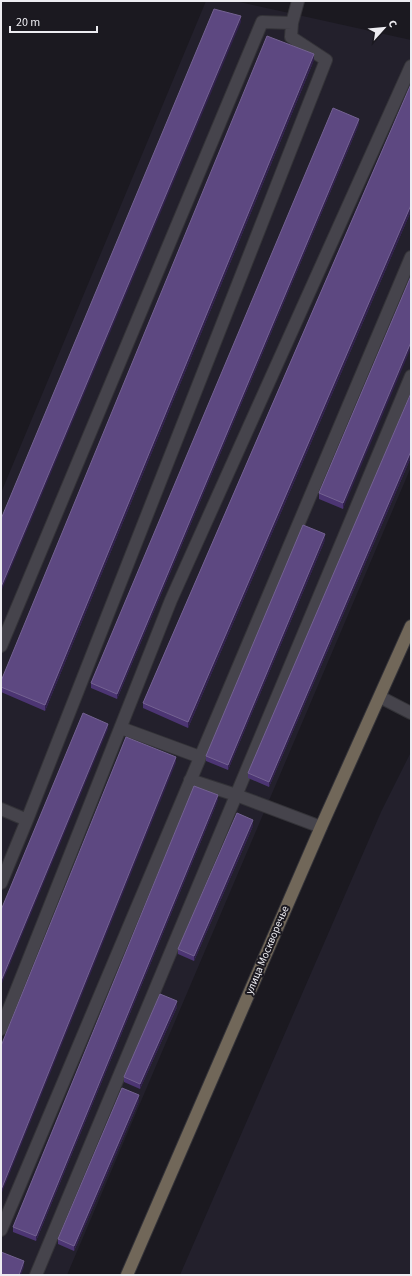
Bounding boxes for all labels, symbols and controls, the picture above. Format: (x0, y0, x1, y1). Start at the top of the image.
scale bar (10, 8, 97, 34)
north arrow (364, 8, 404, 48)
text: 20 m (16, 14, 40, 31)
text: С (384, 17, 401, 30)
street label: улица Москворечье (242, 903, 293, 997)

